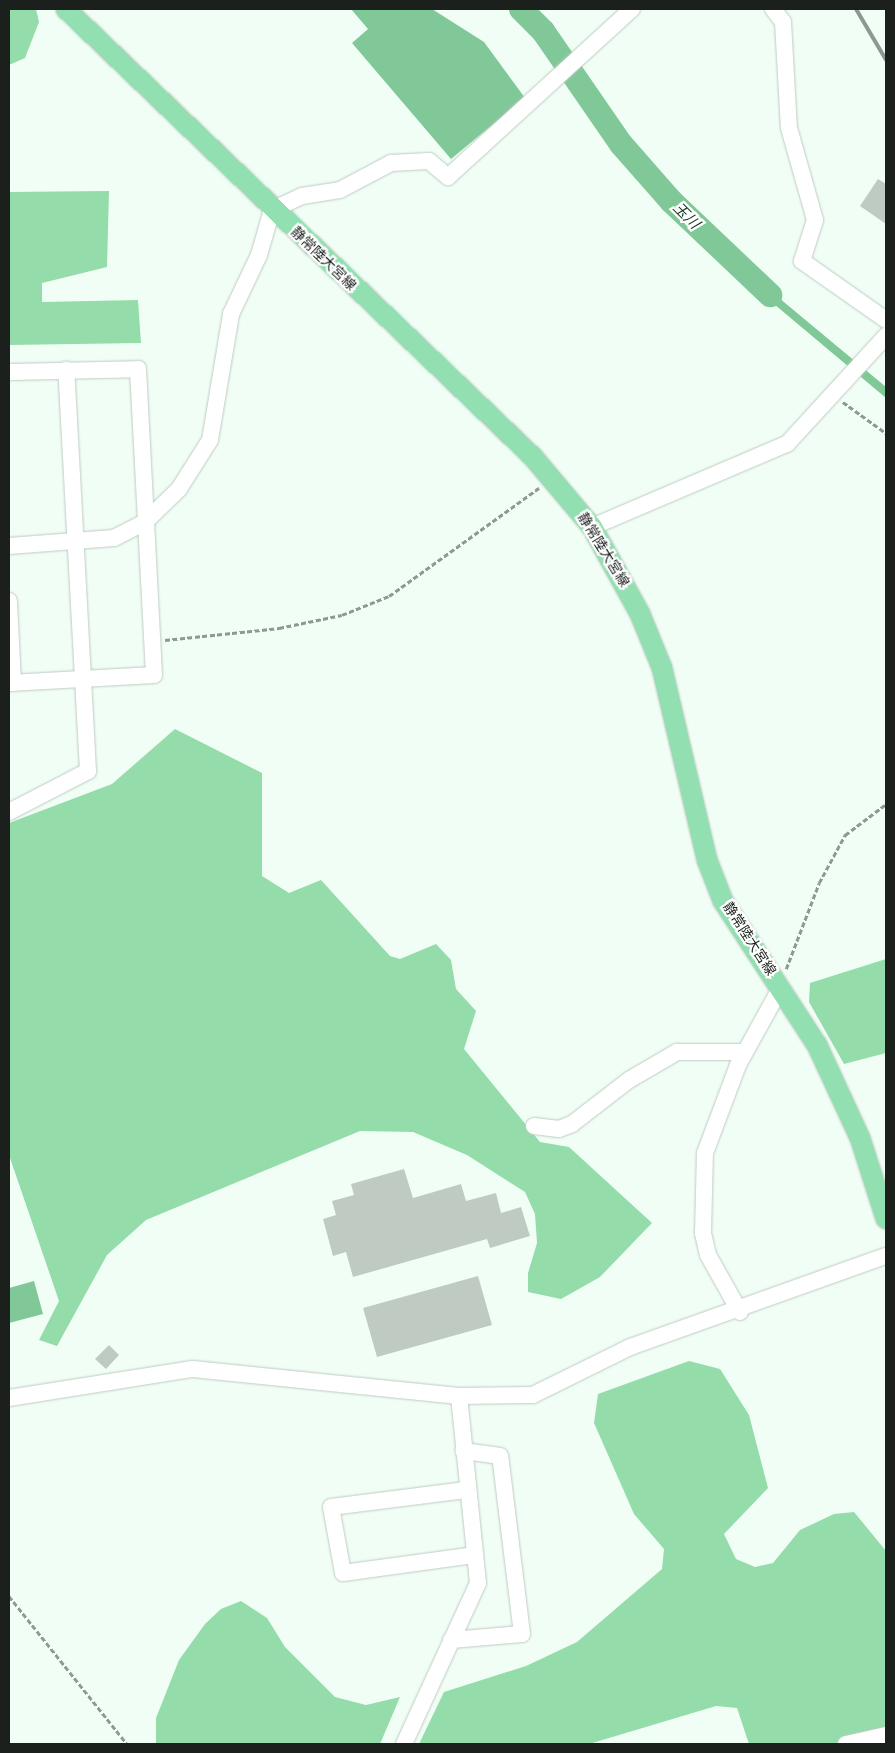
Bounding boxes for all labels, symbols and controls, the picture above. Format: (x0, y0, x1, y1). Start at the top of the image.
water label: 玉川 (669, 199, 703, 233)
street label: 静常陸大宮線 (287, 224, 359, 294)
street label: 静常陸大宮線 (574, 510, 632, 590)
street label: 静常陸大宮線 (719, 899, 779, 979)

